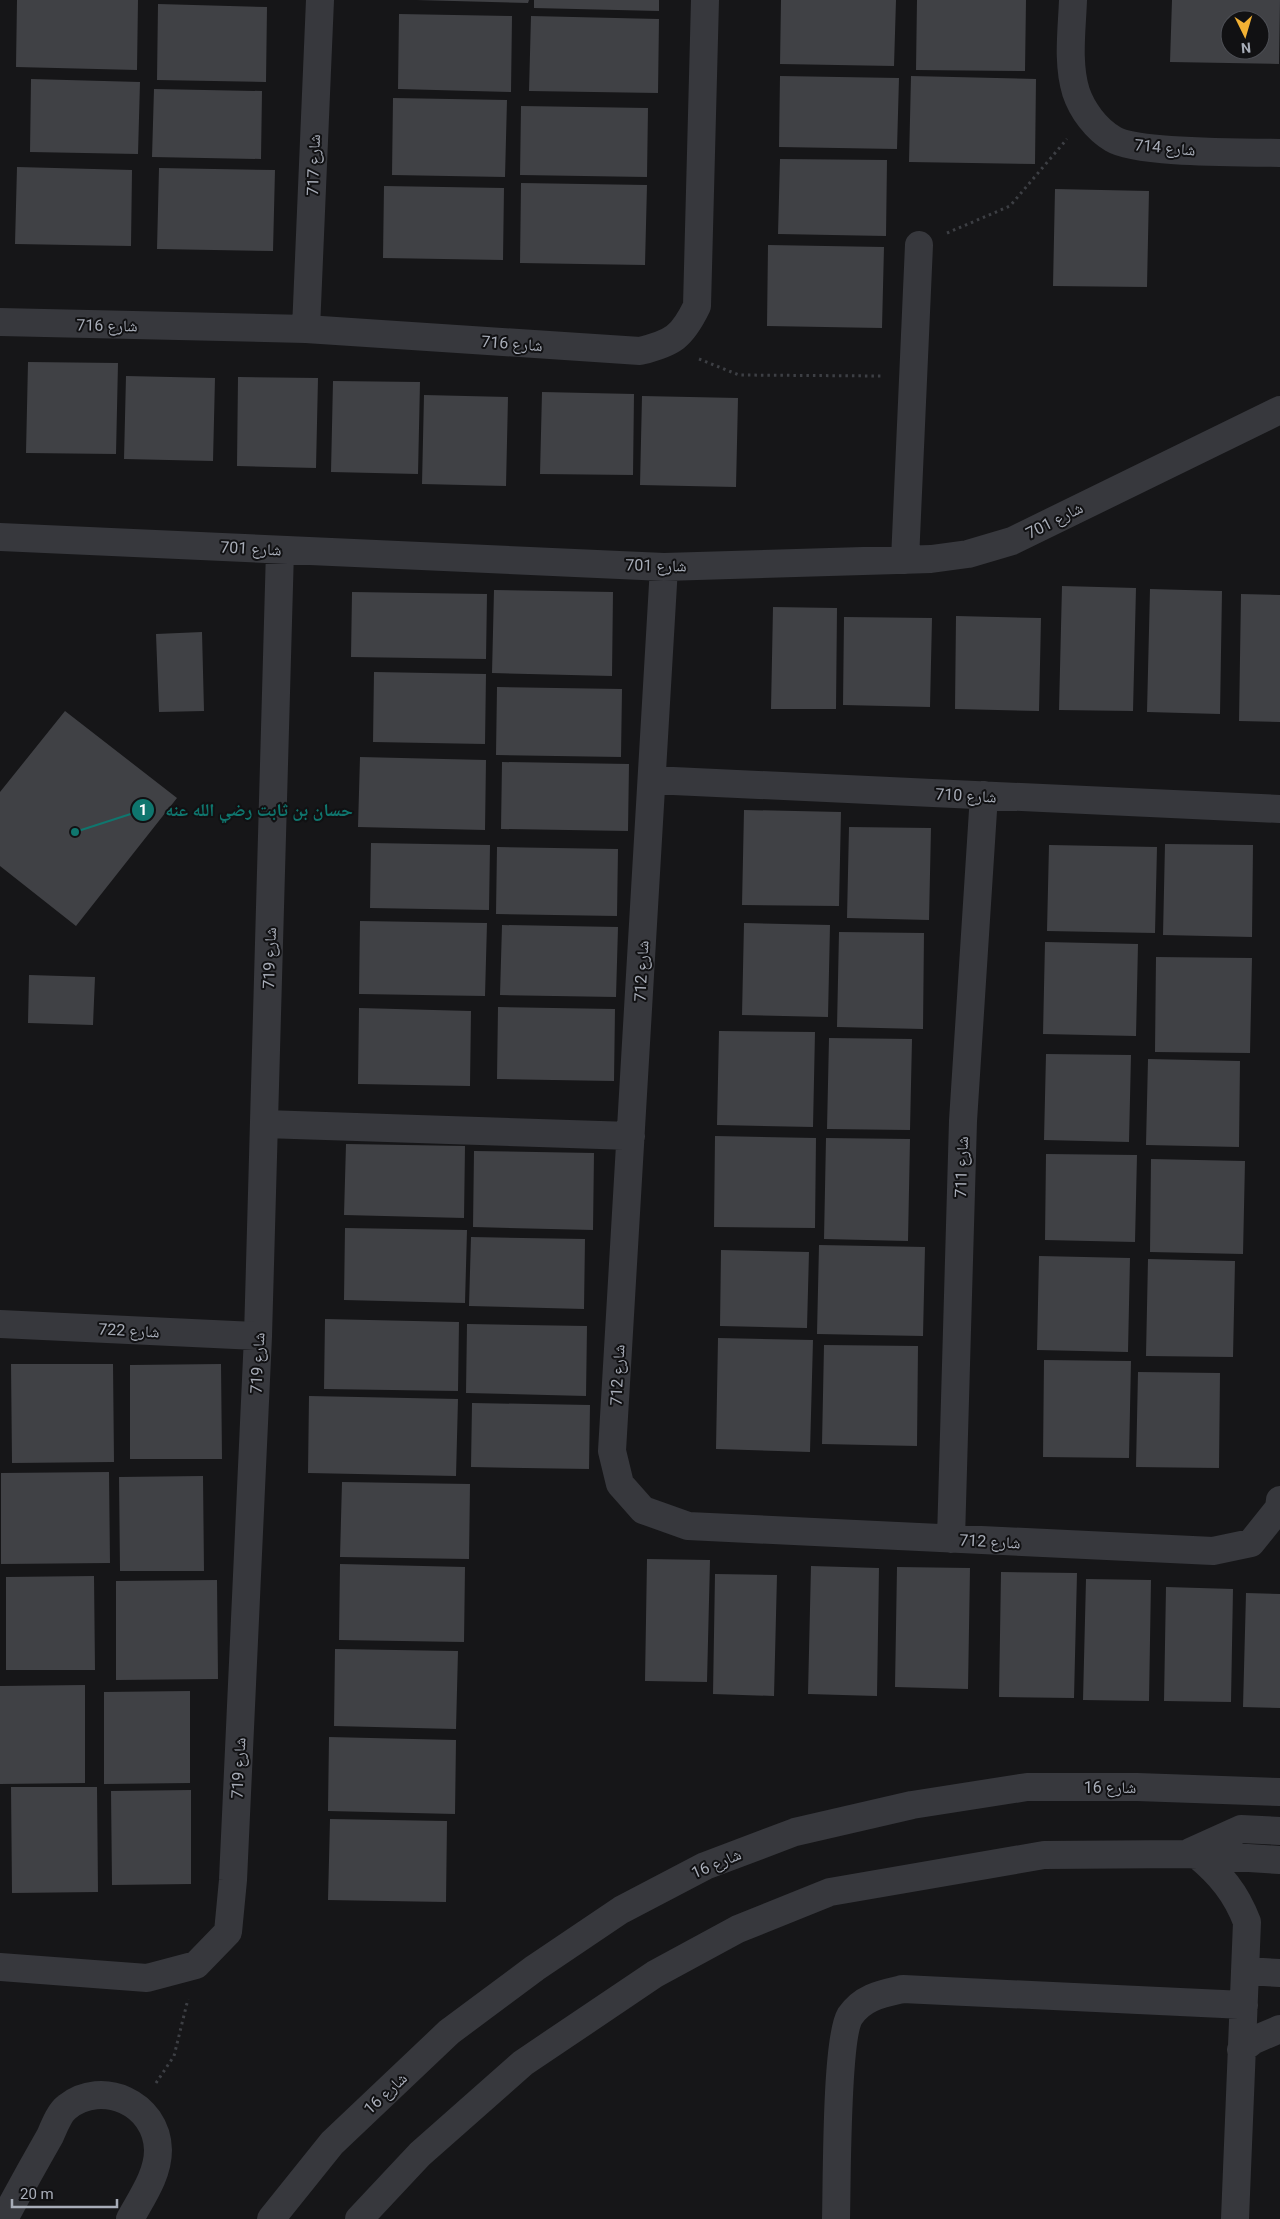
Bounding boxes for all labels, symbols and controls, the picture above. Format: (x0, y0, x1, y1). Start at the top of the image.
north arrow (1220, 10, 1270, 60)
text: N (1241, 40, 1252, 56)
street label: شارع 717 (303, 134, 325, 196)
street label: شارع 714 (1133, 135, 1196, 161)
street label: شارع 716 (76, 315, 138, 337)
street label: شارع 716 (481, 332, 543, 356)
street label: شارع 701 (1023, 498, 1086, 544)
street label: شارع 701 (220, 537, 282, 561)
street label: شارع 701 (625, 555, 687, 577)
street label: شارع 710 (935, 784, 997, 808)
callout: حسان بن ثابت رضي الله عنه (130, 793, 363, 826)
text: حسان بن ثابت رضي الله عنه (165, 799, 353, 824)
text: 1 (139, 801, 147, 819)
street label: شارع 719 (259, 927, 281, 989)
street label: شارع 712 (630, 940, 654, 1002)
street label: شارع 711 (951, 1136, 973, 1198)
street label: شارع 722 (98, 1319, 160, 1343)
street label: شارع 719 (246, 1332, 270, 1394)
street label: شارع 712 (606, 1344, 630, 1406)
street label: شارع 712 (959, 1530, 1021, 1554)
street label: شارع 719 (227, 1737, 251, 1799)
street label: شارع 16 (1084, 1778, 1136, 1798)
street label: شارع 16 (688, 1844, 744, 1883)
street label: شارع 16 (360, 2069, 412, 2119)
scale bar (12, 2176, 118, 2208)
text: 20 m (20, 2185, 54, 2203)

